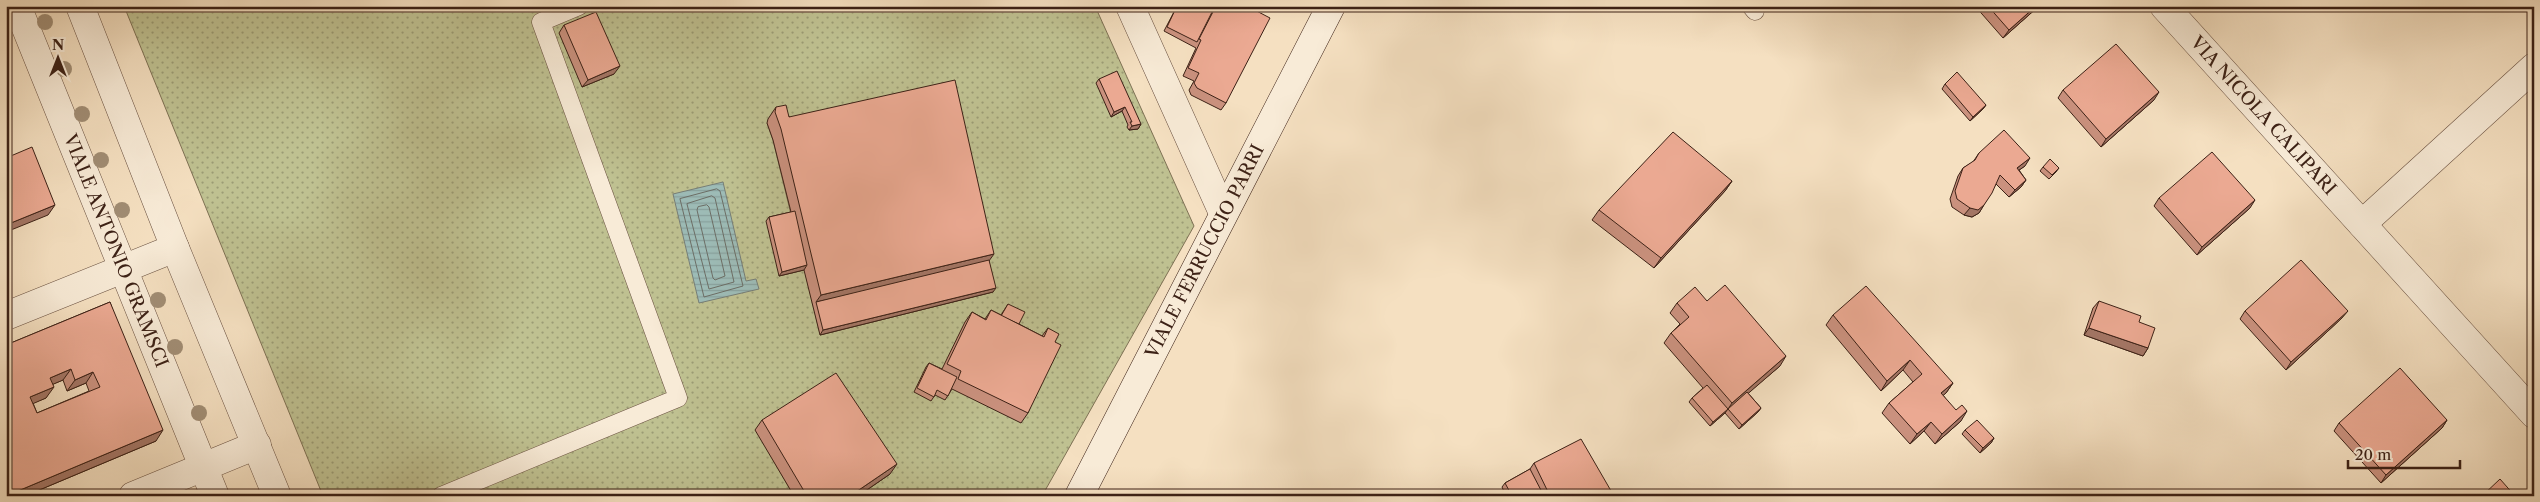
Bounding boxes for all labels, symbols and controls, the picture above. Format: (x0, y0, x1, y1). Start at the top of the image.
street label: VIA NICOLA CALIPARI (2185, 31, 2341, 200)
north arrow (32, 32, 82, 82)
text: N (52, 36, 64, 54)
street label: VIALE ANTONIO GRAMSCI (59, 130, 173, 371)
street label: VIALE FERRUCCIO PARRI (1140, 141, 1269, 363)
scale bar (2348, 437, 2460, 469)
text: 20 m (2355, 445, 2391, 464)

